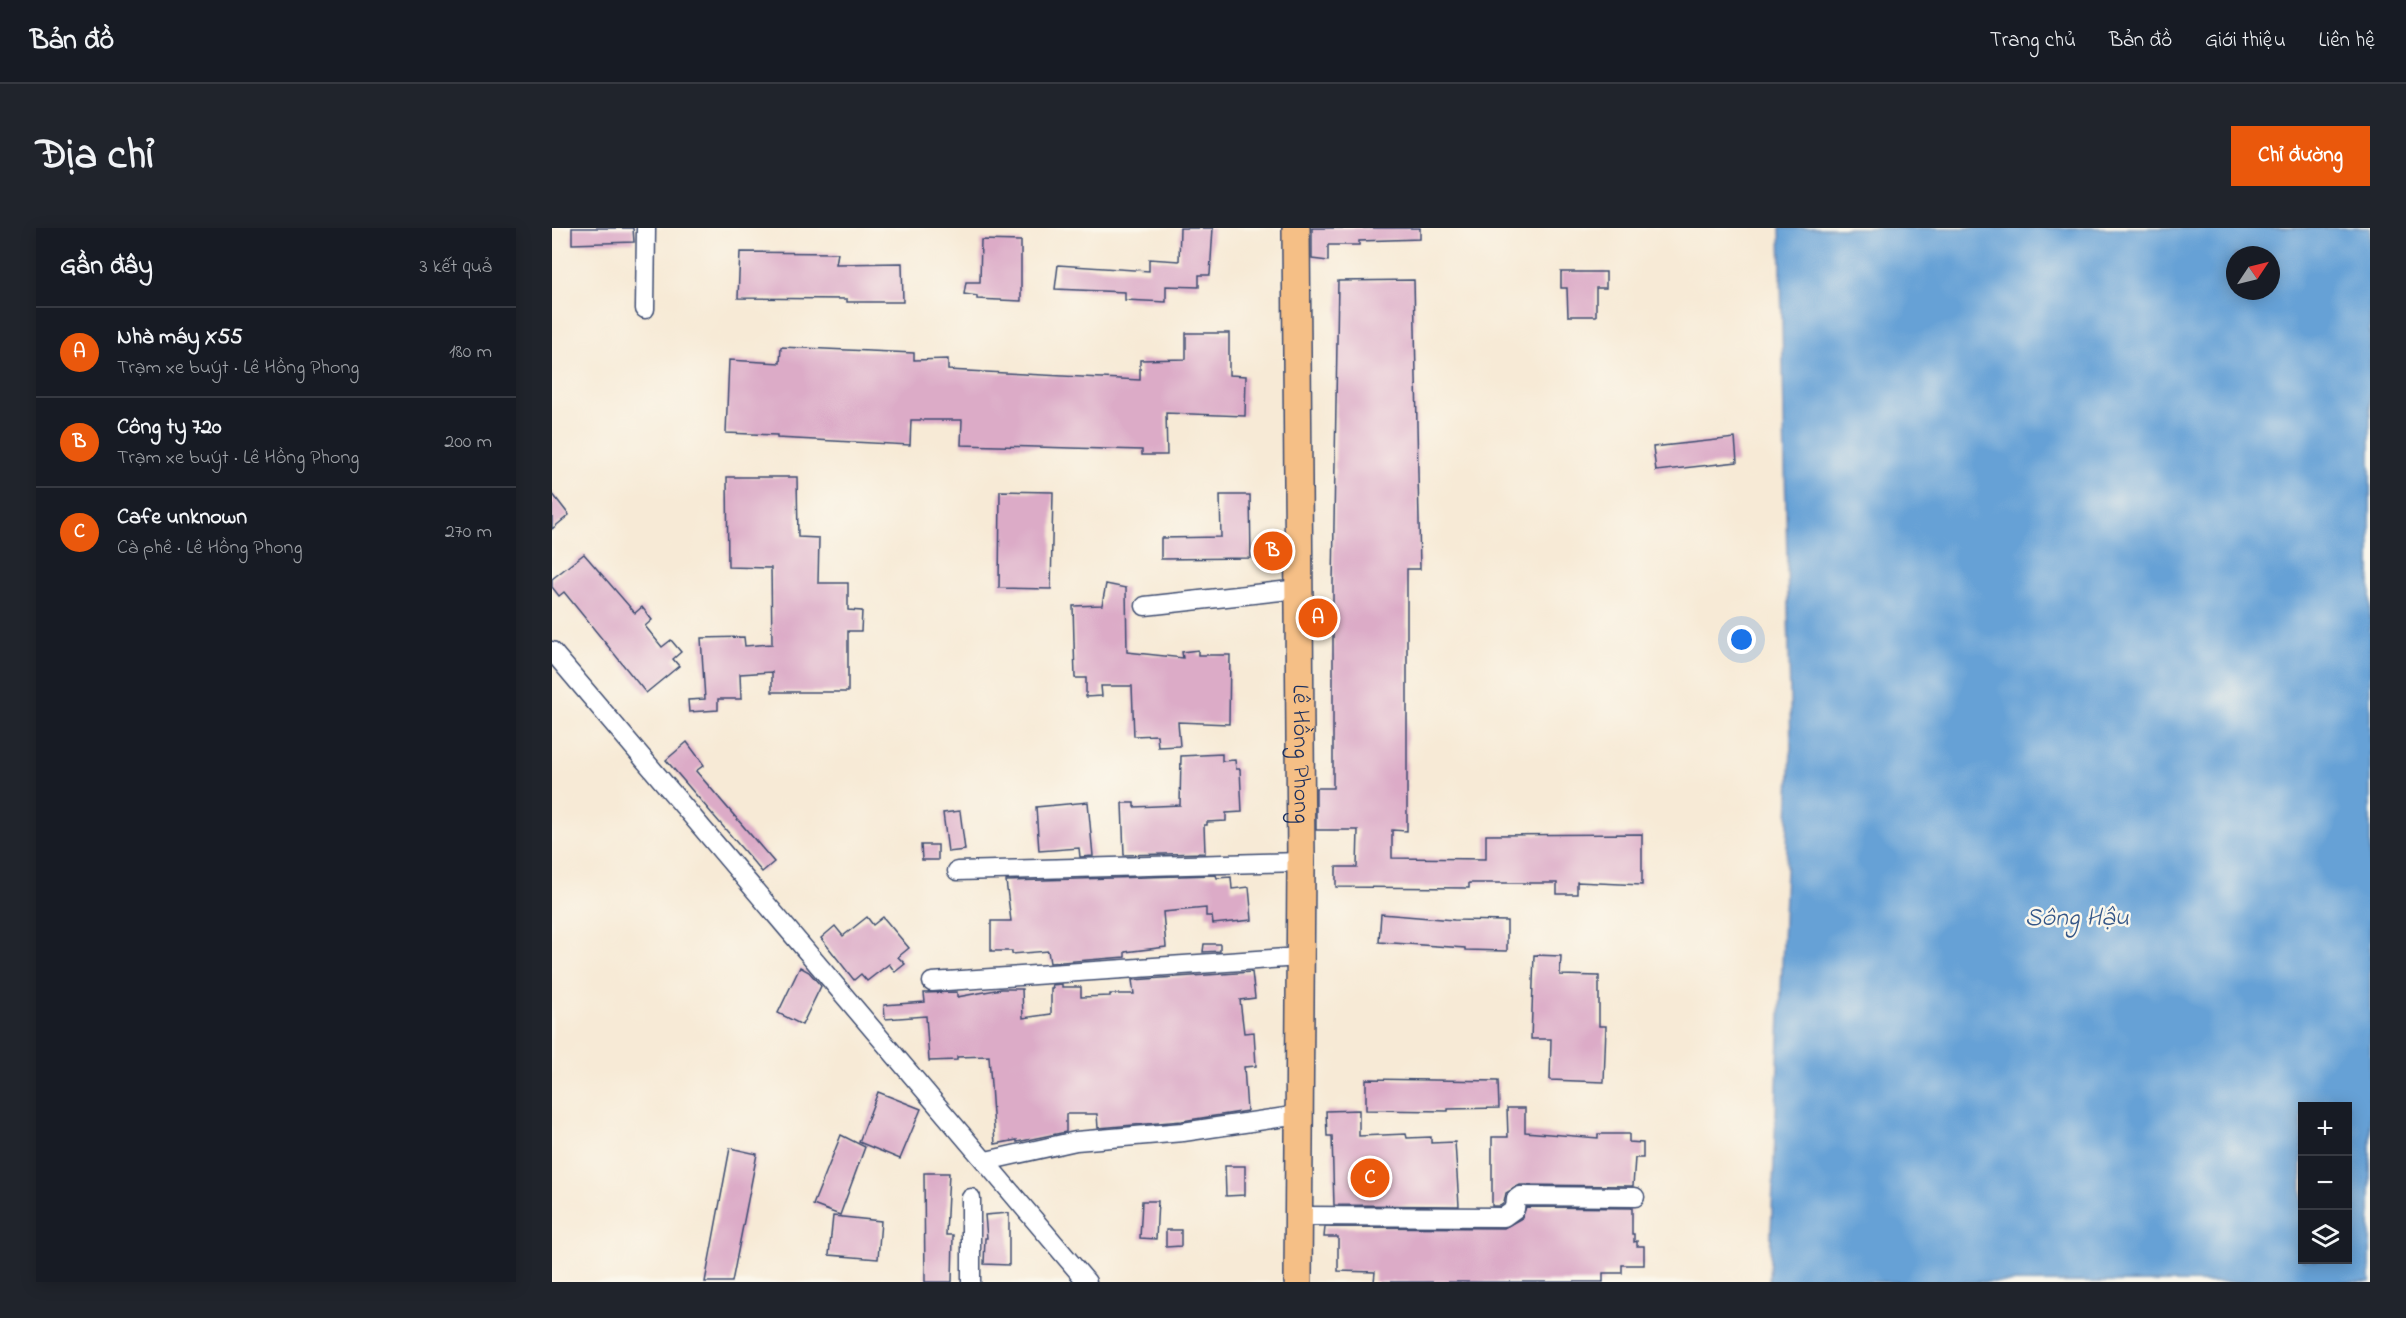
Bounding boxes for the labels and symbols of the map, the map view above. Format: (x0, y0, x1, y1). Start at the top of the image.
north arrow (2226, 246, 2280, 300)
pin: B (1254, 528, 1292, 574)
pin: A (1298, 596, 1338, 640)
your location (1727, 625, 1756, 654)
street label: Lê Hồng Phong (1282, 684, 1318, 824)
water label: Sông Hậu (2025, 900, 2129, 938)
pin: C (1350, 1156, 1390, 1200)

